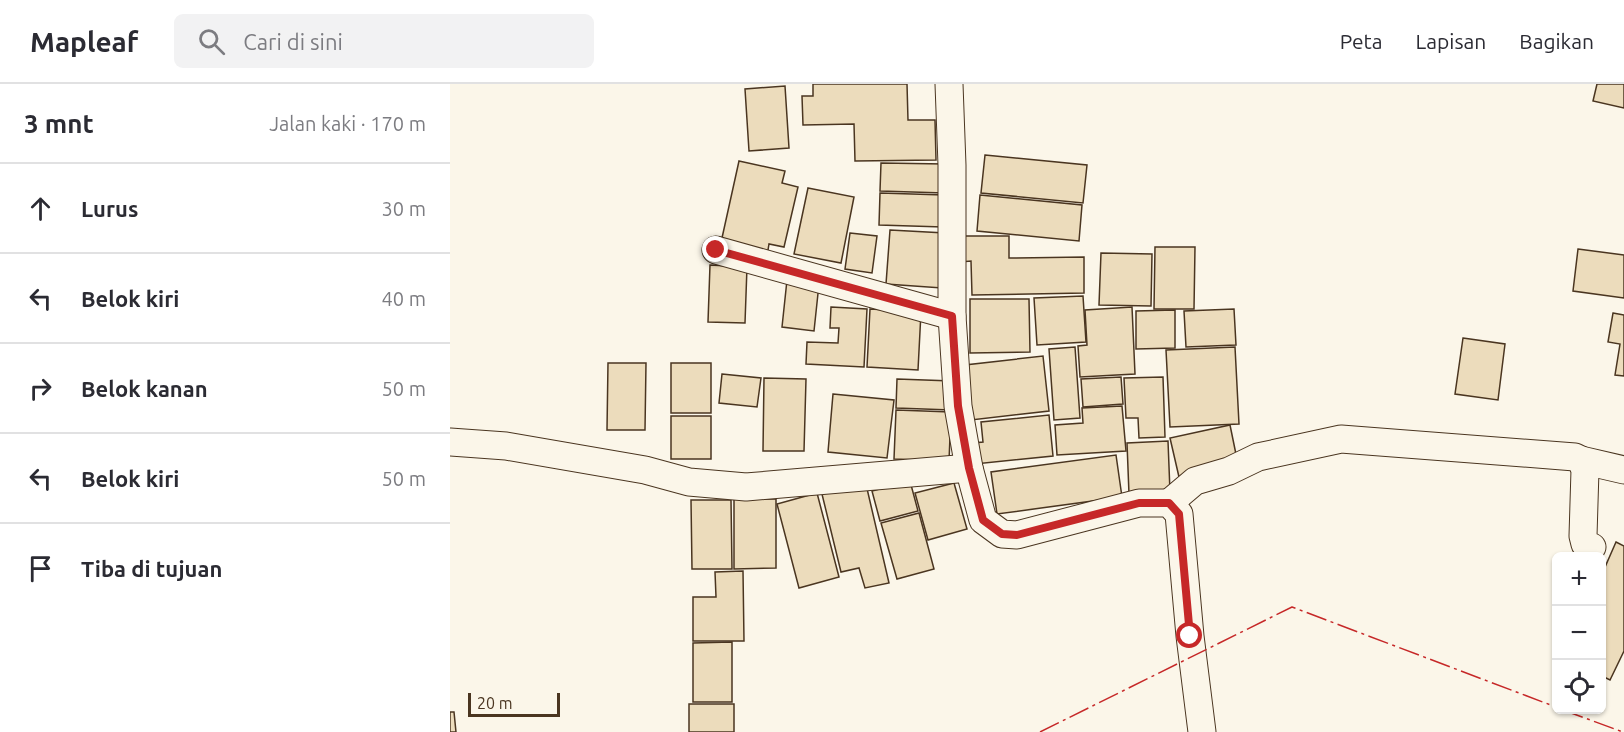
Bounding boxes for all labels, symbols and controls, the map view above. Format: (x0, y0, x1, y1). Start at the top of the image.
search box (174, 14, 594, 68)
icon: search (195, 25, 228, 58)
text: Mapleaf (30, 26, 138, 57)
text: Cari di sini (243, 29, 343, 54)
text: Peta (1340, 29, 1383, 53)
text: Lapisan (1416, 29, 1486, 53)
text: Bagikan (1519, 29, 1594, 53)
text: 3 mnt (24, 109, 94, 138)
text: Jalan kaki · 170 m (269, 112, 426, 135)
icon: ahead (24, 192, 57, 225)
text: Lurus (81, 196, 138, 221)
text: 30 m (382, 197, 426, 220)
route end (702, 236, 728, 262)
icon: left (24, 282, 57, 315)
text: Belok kiri (81, 286, 179, 311)
text: 40 m (382, 287, 426, 310)
icon: right (24, 372, 57, 405)
text: Belok kanan (81, 376, 208, 401)
text: 50 m (382, 377, 426, 400)
icon: left (24, 462, 57, 495)
text: Belok kiri (81, 466, 179, 491)
text: 50 m (382, 467, 426, 490)
icon: arrive (24, 552, 57, 585)
map controls (1552, 552, 1606, 714)
button: + (1552, 552, 1606, 606)
text: Tiba di tujuan (81, 556, 222, 581)
button: − (1552, 606, 1606, 660)
route start (1176, 622, 1202, 648)
button: locate (1552, 660, 1606, 714)
scale bar (468, 690, 560, 718)
text: 20 m (477, 694, 513, 712)

